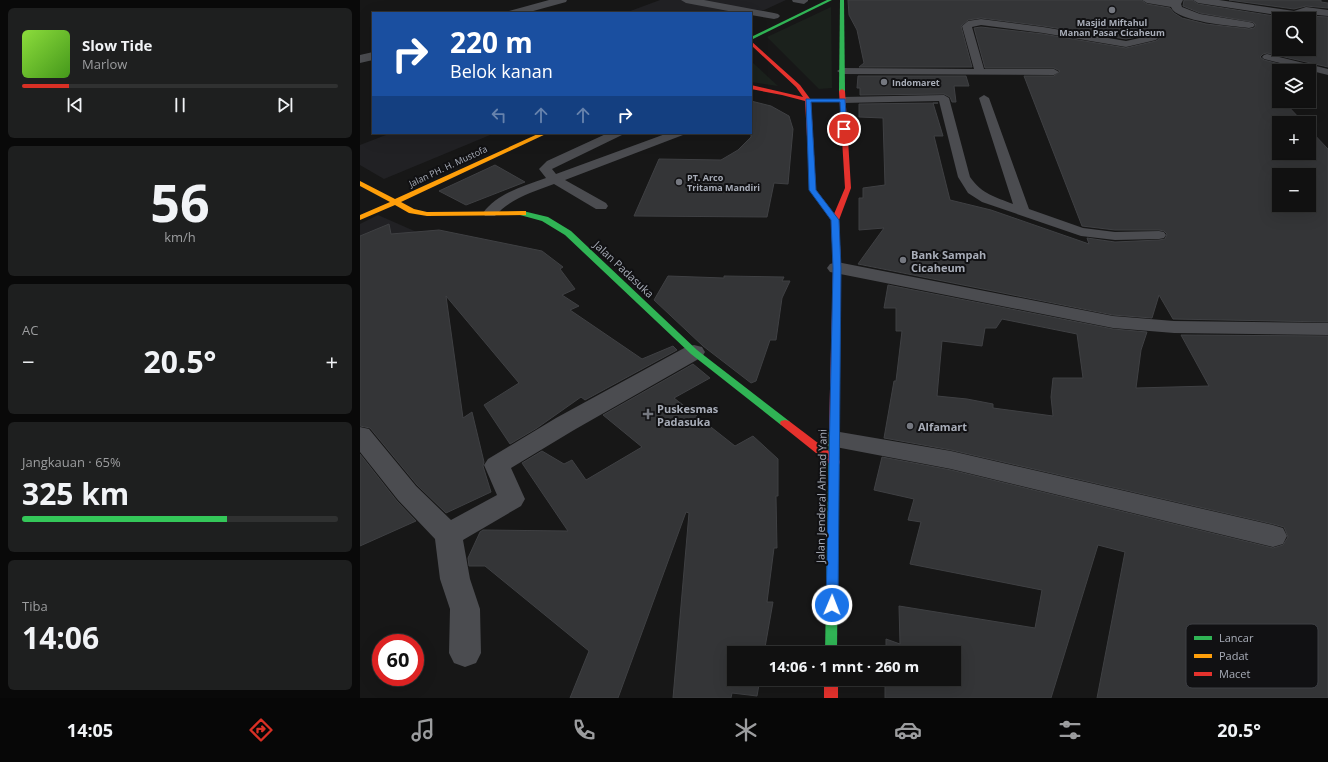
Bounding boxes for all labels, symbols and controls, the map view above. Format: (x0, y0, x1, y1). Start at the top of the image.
marker: Masjid Miftahul Manan Pasar Cicaheum (1107, 5, 1117, 15)
map controls (1272, 12, 1316, 212)
button: search (1272, 12, 1316, 56)
place label: Masjid Miftahul Manan Pasar Cicaheum (1059, 16, 1165, 39)
text: 220 m (450, 23, 533, 61)
icon: right (384, 28, 436, 80)
text: Slow Tide (82, 35, 152, 55)
text: Marlow (82, 55, 127, 73)
text: Belok kanan (450, 59, 553, 83)
button: layers (1272, 64, 1316, 108)
place label: Indomaret (892, 76, 940, 89)
marker: Indomaret (879, 77, 889, 87)
icon: previous (64, 94, 86, 116)
icon: pause (169, 94, 191, 116)
icon: next (274, 94, 296, 116)
icon: left (488, 104, 510, 126)
icon: ahead (530, 104, 552, 126)
icon: ahead (572, 104, 594, 126)
icon: right (614, 104, 636, 126)
pin (827, 112, 861, 146)
button: + (1272, 116, 1316, 160)
icon: arrive (833, 118, 855, 140)
street label: Jalan PH. H. Mustofa (406, 142, 489, 190)
text: 56 (150, 166, 210, 237)
button: − (1272, 168, 1316, 212)
place label: PT. Arco Tritama Mandiri (687, 171, 760, 194)
marker: PT. Arco Tritama Mandiri (674, 177, 684, 187)
text: km/h (164, 228, 196, 246)
street label: Jalan Padasuka (590, 237, 657, 301)
place label: Bank Sampah Cicaheum (911, 247, 986, 275)
marker: Bank Sampah Cicaheum (898, 255, 908, 265)
text: AC (22, 321, 38, 339)
text: 20.5° (144, 341, 216, 382)
text: − (22, 346, 35, 376)
text: + (325, 346, 338, 376)
place label: Puskesmas Padasuka (657, 401, 719, 429)
marker: Puskesmas Padasuka (642, 408, 654, 420)
place label: Alfamart (918, 419, 967, 434)
marker: Alfamart (905, 421, 915, 431)
street label: Jalan Jenderal Ahmad Yani (812, 429, 830, 564)
text: Jangkauan · 65% (22, 453, 121, 471)
text: 325 km (22, 473, 129, 514)
position arrow (811, 584, 853, 626)
text: Tiba (22, 597, 48, 615)
text: 14:06 (22, 617, 99, 658)
legend (1186, 624, 1318, 688)
text: Lancar (1219, 630, 1254, 645)
speed limit sign: 60 (372, 634, 424, 686)
text: Padat (1219, 648, 1249, 663)
text: 14:06 · 1 mnt · 260 m (769, 656, 919, 676)
text: Macet (1219, 666, 1250, 681)
icon: directions (247, 716, 275, 744)
icon: music (409, 716, 437, 744)
icon: phone (570, 716, 598, 744)
icon: climate (732, 716, 760, 744)
icon: car (894, 716, 922, 744)
icon: filters (1056, 716, 1084, 744)
text: 14:05 (67, 718, 113, 742)
text: 20.5° (1217, 718, 1261, 742)

